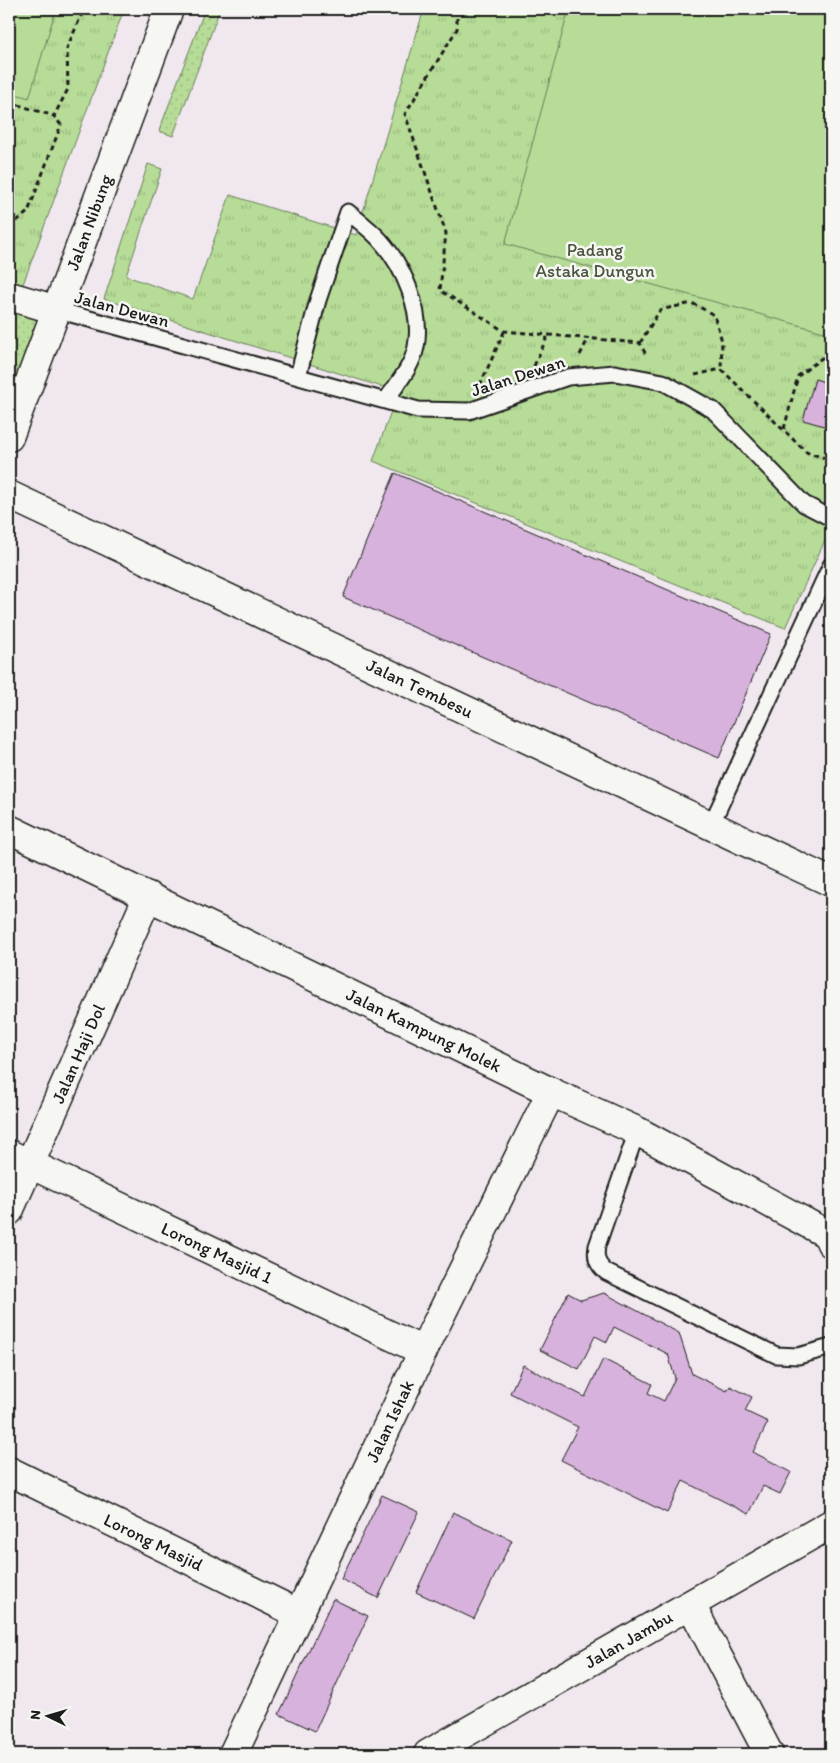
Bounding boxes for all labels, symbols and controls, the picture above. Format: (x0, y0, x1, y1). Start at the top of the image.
street label: Jalan Nibung (61, 171, 117, 274)
park label: Padang Astaka Dungun (535, 239, 655, 282)
street label: Jalan Dewan (72, 286, 172, 332)
street label: Jalan Dewan (468, 351, 568, 401)
street label: Jalan Tembesu (363, 654, 477, 723)
street label: Jalan Kampung Molek (343, 983, 505, 1077)
street label: Jalan Haji Dol (47, 1000, 110, 1107)
street label: Lorong Masjid 1 (158, 1217, 276, 1289)
street label: Jalan Ishak (361, 1376, 419, 1466)
street label: Lorong Masjid (100, 1508, 207, 1576)
street label: Jalan Jambu (581, 1606, 676, 1673)
north arrow (22, 1690, 72, 1740)
text: N (27, 1709, 44, 1720)

